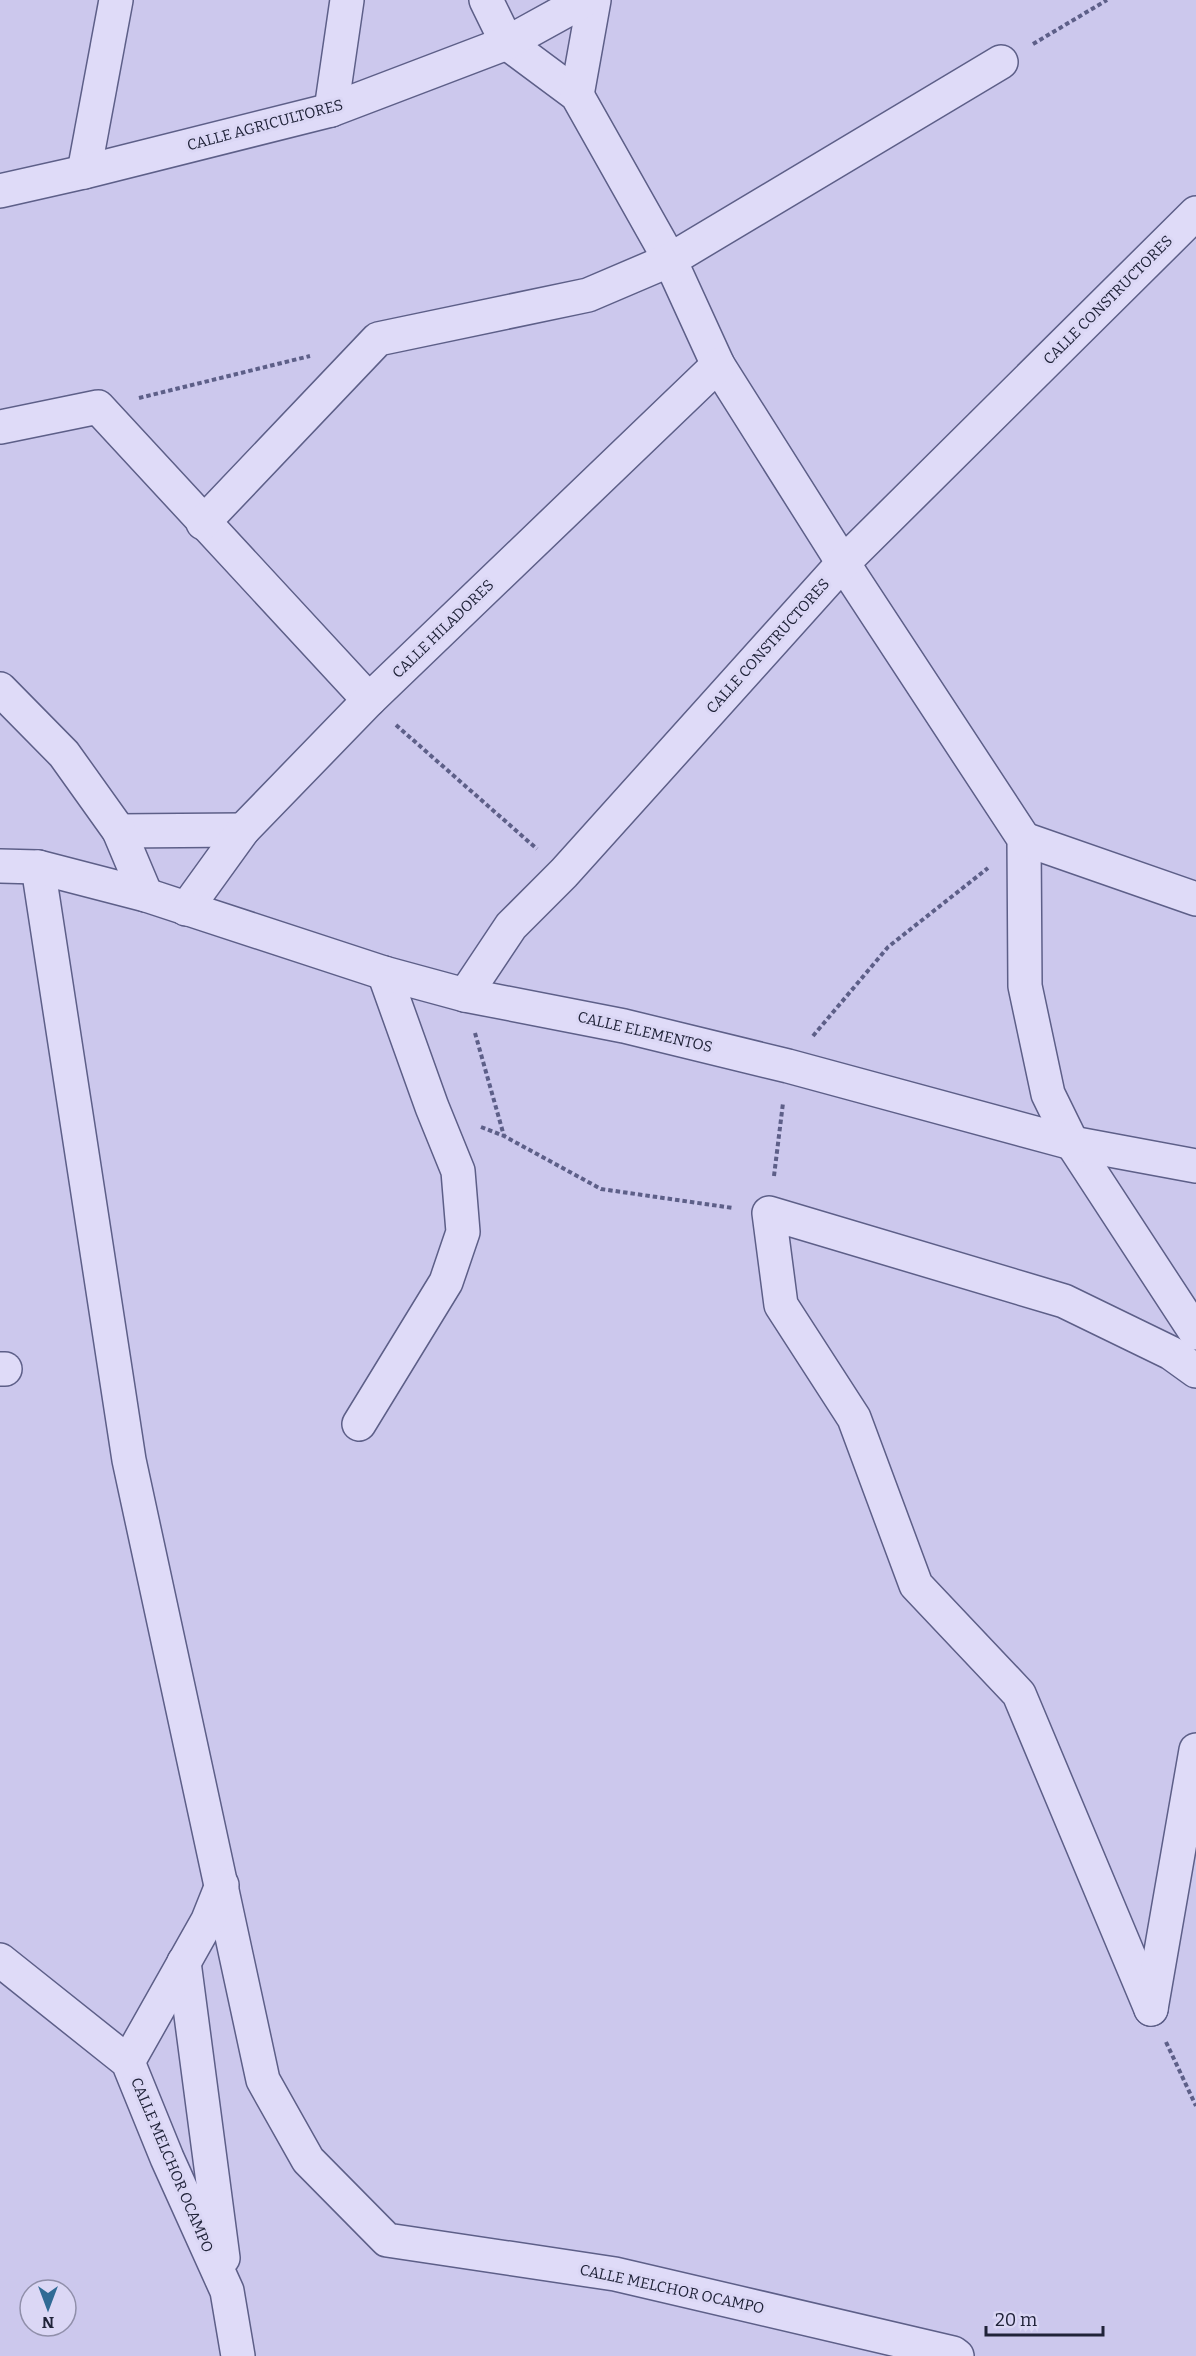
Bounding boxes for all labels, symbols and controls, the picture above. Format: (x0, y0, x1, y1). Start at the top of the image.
street label: CALLE AGRICULTORES (185, 96, 345, 154)
street label: CALLE CONSTRUCTORES (1040, 232, 1176, 368)
street label: CALLE CONSTRUCTORES (703, 575, 833, 717)
street label: CALLE HILADORES (389, 576, 497, 682)
street label: CALLE ELEMENTOS (576, 1008, 714, 1056)
street label: CALLE MELCHOR OCAMPO (127, 2075, 217, 2255)
street label: CALLE MELCHOR OCAMPO (578, 2261, 766, 2317)
north arrow (18, 2278, 78, 2338)
scale bar (986, 2299, 1103, 2337)
text: 20 m (995, 2309, 1037, 2331)
text: N (42, 2313, 54, 2332)

